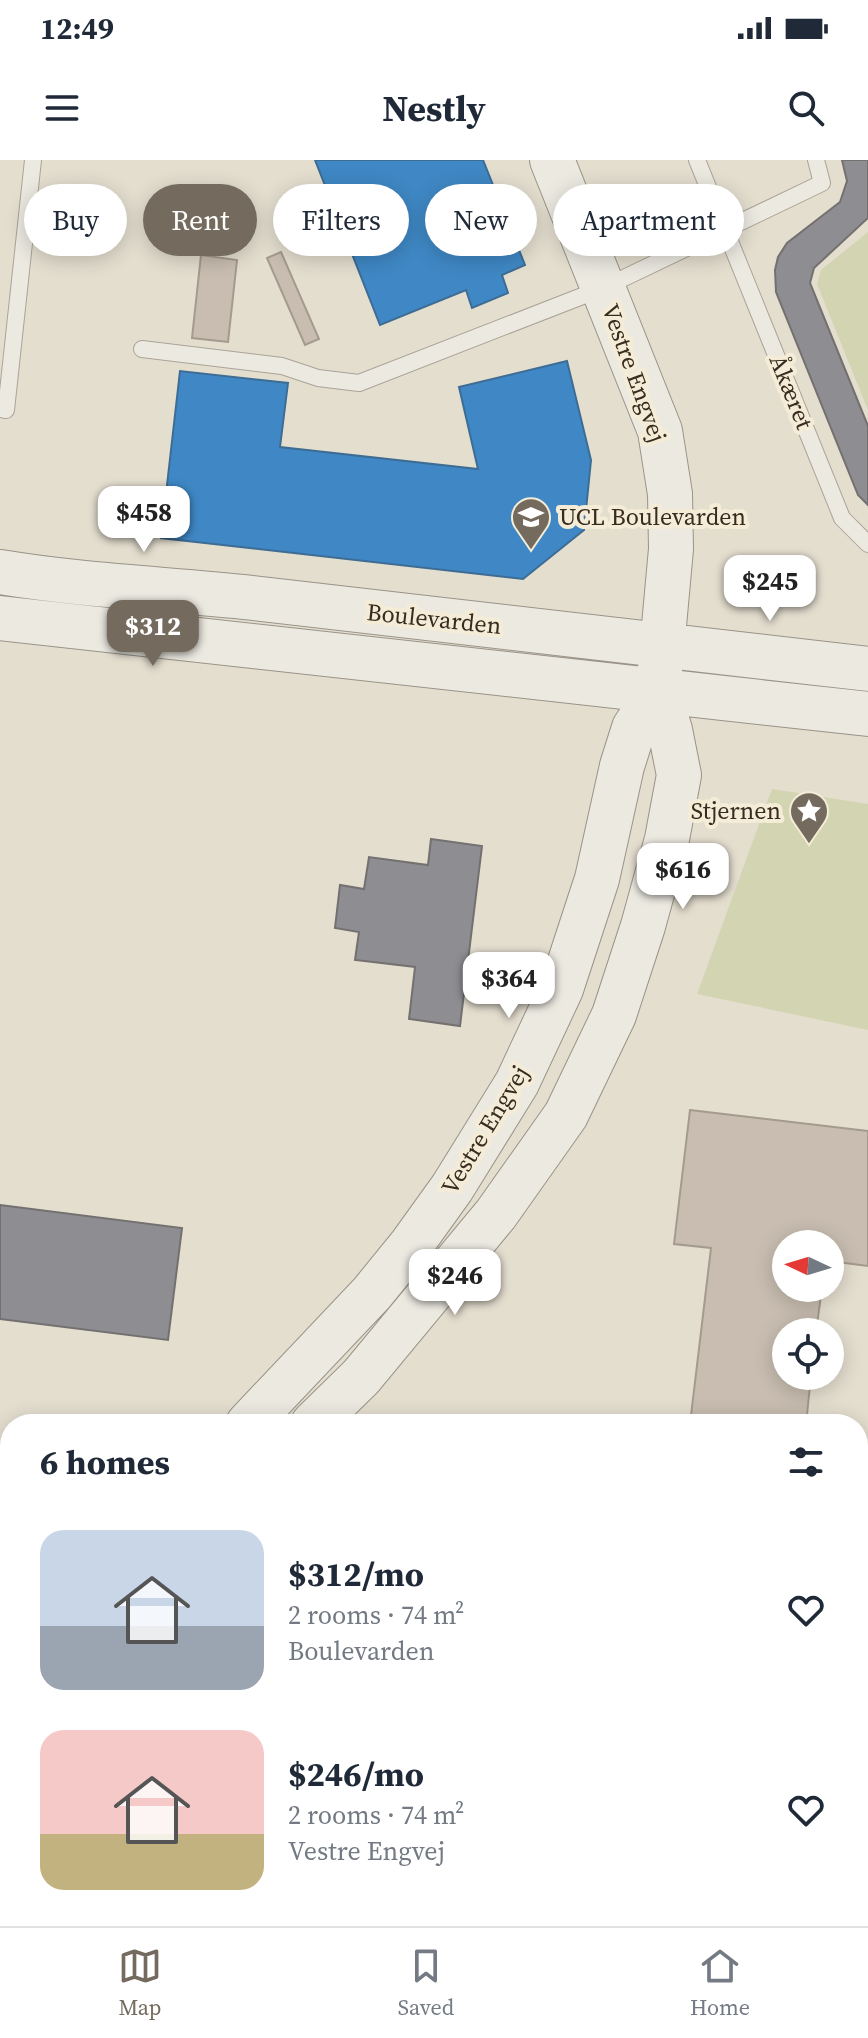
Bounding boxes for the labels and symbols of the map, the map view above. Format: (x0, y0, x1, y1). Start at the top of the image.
street label: Vestre Engvej (594, 299, 675, 446)
street label: Åkæret (762, 350, 821, 434)
pin: $458 (97, 486, 191, 554)
school or university icon: UCL Boulevarden (510, 496, 552, 551)
place label: UCL Boulevarden (559, 500, 746, 533)
pin: $245 (723, 555, 817, 623)
street label: Boulevarden (365, 595, 503, 642)
pin: $312 (106, 600, 200, 668)
place icon: Stjernen (788, 790, 830, 845)
place label: Stjernen (691, 794, 781, 827)
pin: $616 (636, 843, 730, 911)
pin: $364 (462, 952, 556, 1020)
street label: Vestre Engvej (433, 1059, 536, 1200)
north arrow (772, 1230, 844, 1302)
pin: $246 (408, 1249, 502, 1317)

